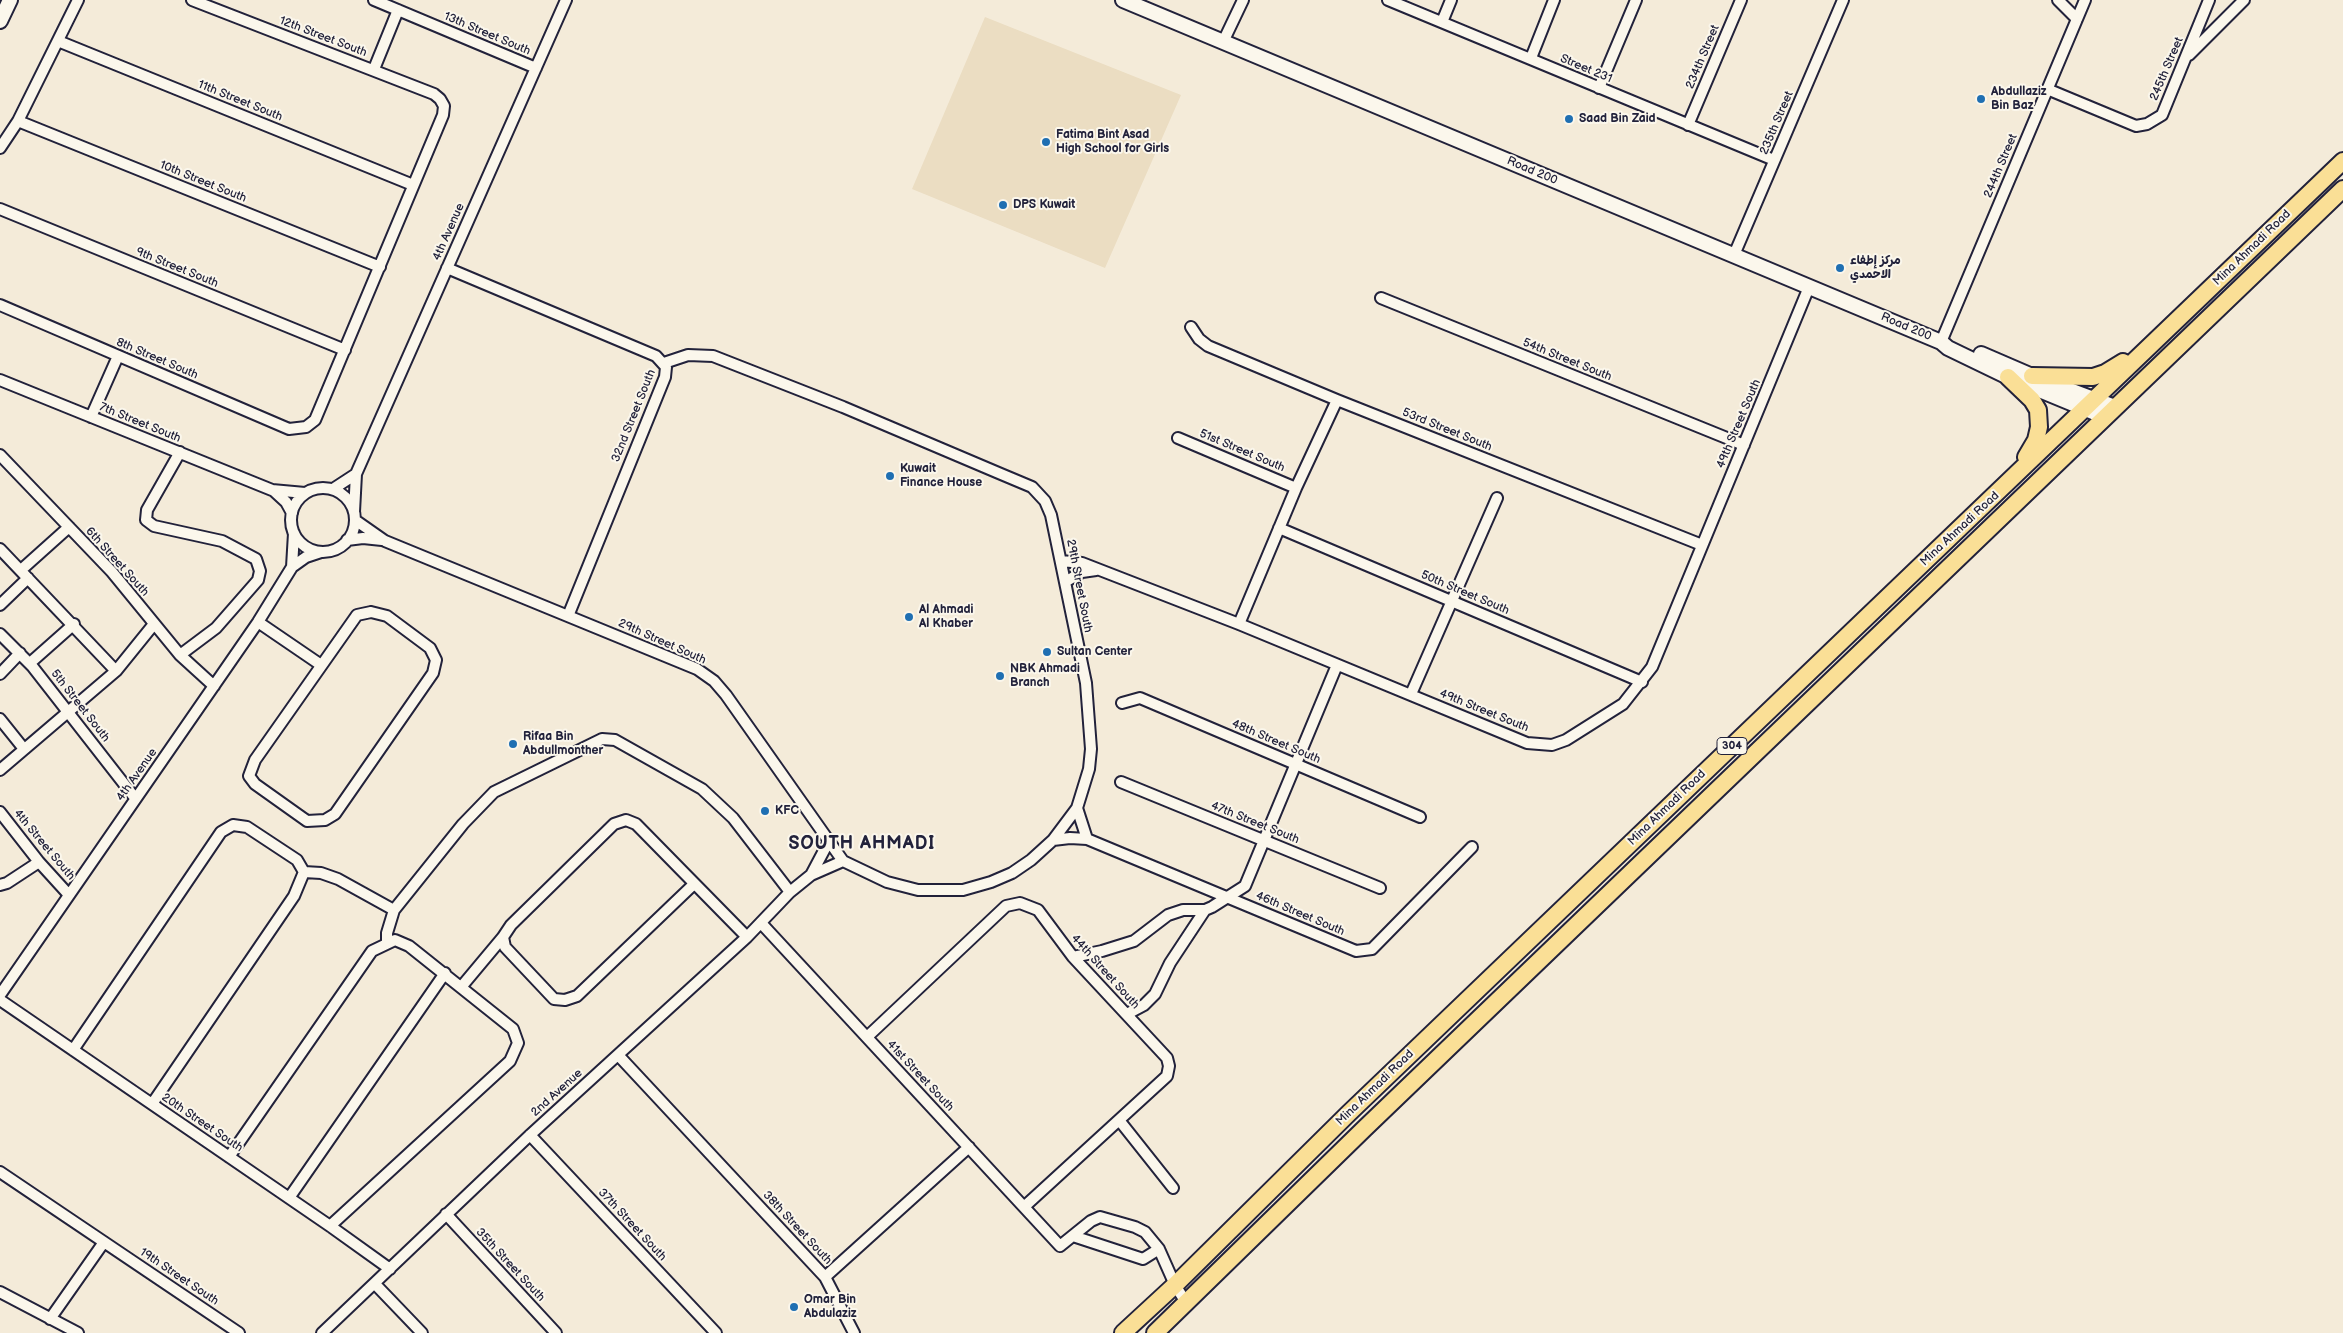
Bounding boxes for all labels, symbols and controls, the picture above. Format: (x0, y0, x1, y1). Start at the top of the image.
street label: 13th Street South (442, 9, 532, 59)
street label: 12th Street South (277, 14, 369, 60)
street label: 234th Street (1683, 23, 1723, 91)
street label: 245th Street (2147, 35, 2187, 103)
street label: Street 231 (1558, 52, 1614, 86)
street label: 11th Street South (196, 77, 284, 125)
place label: Abdullaziz Bin Baz (1991, 85, 2047, 113)
street label: 235th Street (1757, 89, 1797, 157)
marker: Abdullaziz Bin Baz (1975, 93, 1987, 105)
place label: Saad Bin Zaid (1579, 112, 1656, 126)
marker: Saad Bin Zaid (1563, 113, 1575, 125)
place label: Fatima Bint Asad High School for Girls (1056, 128, 1169, 156)
street label: 244th Street (1981, 132, 2021, 200)
marker: Fatima Bint Asad High School for Girls (1040, 136, 1052, 148)
street label: Road 200 (1505, 154, 1559, 188)
street label: 10th Street South (157, 158, 249, 206)
place label: DPS Kuwait (1013, 198, 1075, 212)
marker: DPS Kuwait (997, 199, 1009, 211)
street label: 4th Avenue (430, 201, 468, 263)
street label: Mina Ahmadi Road (2210, 207, 2294, 289)
street label: 9th Street South (134, 245, 220, 291)
place label: مركز إطفاء الاحمدي (1850, 254, 1901, 282)
marker: مركز إطفاء الاحمدي (1834, 262, 1846, 274)
street label: Road 200 (1879, 310, 1933, 344)
street label: 8th Street South (114, 335, 200, 383)
street label: 54th Street South (1520, 336, 1614, 384)
street label: 32nd Street South (609, 368, 659, 464)
street label: 49th Street South (1714, 377, 1764, 471)
street label: 7th Street South (97, 400, 183, 446)
street label: 53rd Street South (1400, 405, 1494, 455)
street label: 51st Street South (1197, 426, 1287, 476)
place label: Kuwait Finance House (900, 462, 982, 490)
marker: Kuwait Finance House (884, 470, 896, 482)
street label: Mina Ahmadi Road (1918, 489, 2002, 569)
street label: 6th Street South (82, 524, 152, 600)
street label: 29th Street South (1063, 538, 1095, 634)
street label: 50th Street South (1419, 568, 1511, 618)
place label: Al Ahmadi Al Khaber (919, 603, 974, 631)
marker: Al Ahmadi Al Khaber (903, 611, 915, 623)
street label: 29th Street South (616, 616, 708, 668)
place label: Sultan Center (1057, 645, 1132, 659)
marker: Sultan Center (1041, 646, 1053, 658)
place label: NBK Ahmadi Branch (1010, 662, 1080, 690)
street label: 5th Street South (47, 667, 113, 745)
marker: NBK Ahmadi Branch (994, 670, 1006, 682)
street label: 49th Street South (1437, 687, 1531, 735)
street label: 48th Street South (1229, 717, 1323, 767)
place label: Rifaa Bin Abdullmonther (523, 730, 603, 758)
marker: Rifaa Bin Abdullmonther (507, 738, 519, 750)
road number: 304 (1717, 738, 1747, 754)
street label: 4th Avenue (114, 746, 160, 804)
street label: Mina Ahmadi Road (1625, 767, 1709, 849)
street label: 47th Street South (1209, 799, 1301, 847)
place label: KFC (775, 804, 799, 818)
marker: KFC (759, 805, 771, 817)
street label: 4th Street South (10, 807, 78, 883)
district label: SOUTH AHMADI (787, 833, 937, 855)
street label: 46th Street South (1253, 889, 1347, 939)
street label: 44th Street South (1068, 932, 1142, 1012)
street label: 41st Street South (883, 1037, 957, 1115)
street label: Mina Ahmadi Road (1333, 1047, 1417, 1129)
street label: 2nd Avenue (528, 1066, 586, 1120)
street label: 20th Street South (159, 1091, 245, 1155)
street label: 37th Street South (595, 1186, 669, 1264)
street label: 38th Street South (759, 1188, 835, 1268)
street label: 35th Street South (472, 1225, 548, 1305)
street label: 19th Street South (137, 1245, 221, 1309)
place label: Omar Bin Abdulaziz (804, 1293, 857, 1321)
marker: Omar Bin Abdulaziz (788, 1301, 800, 1313)

